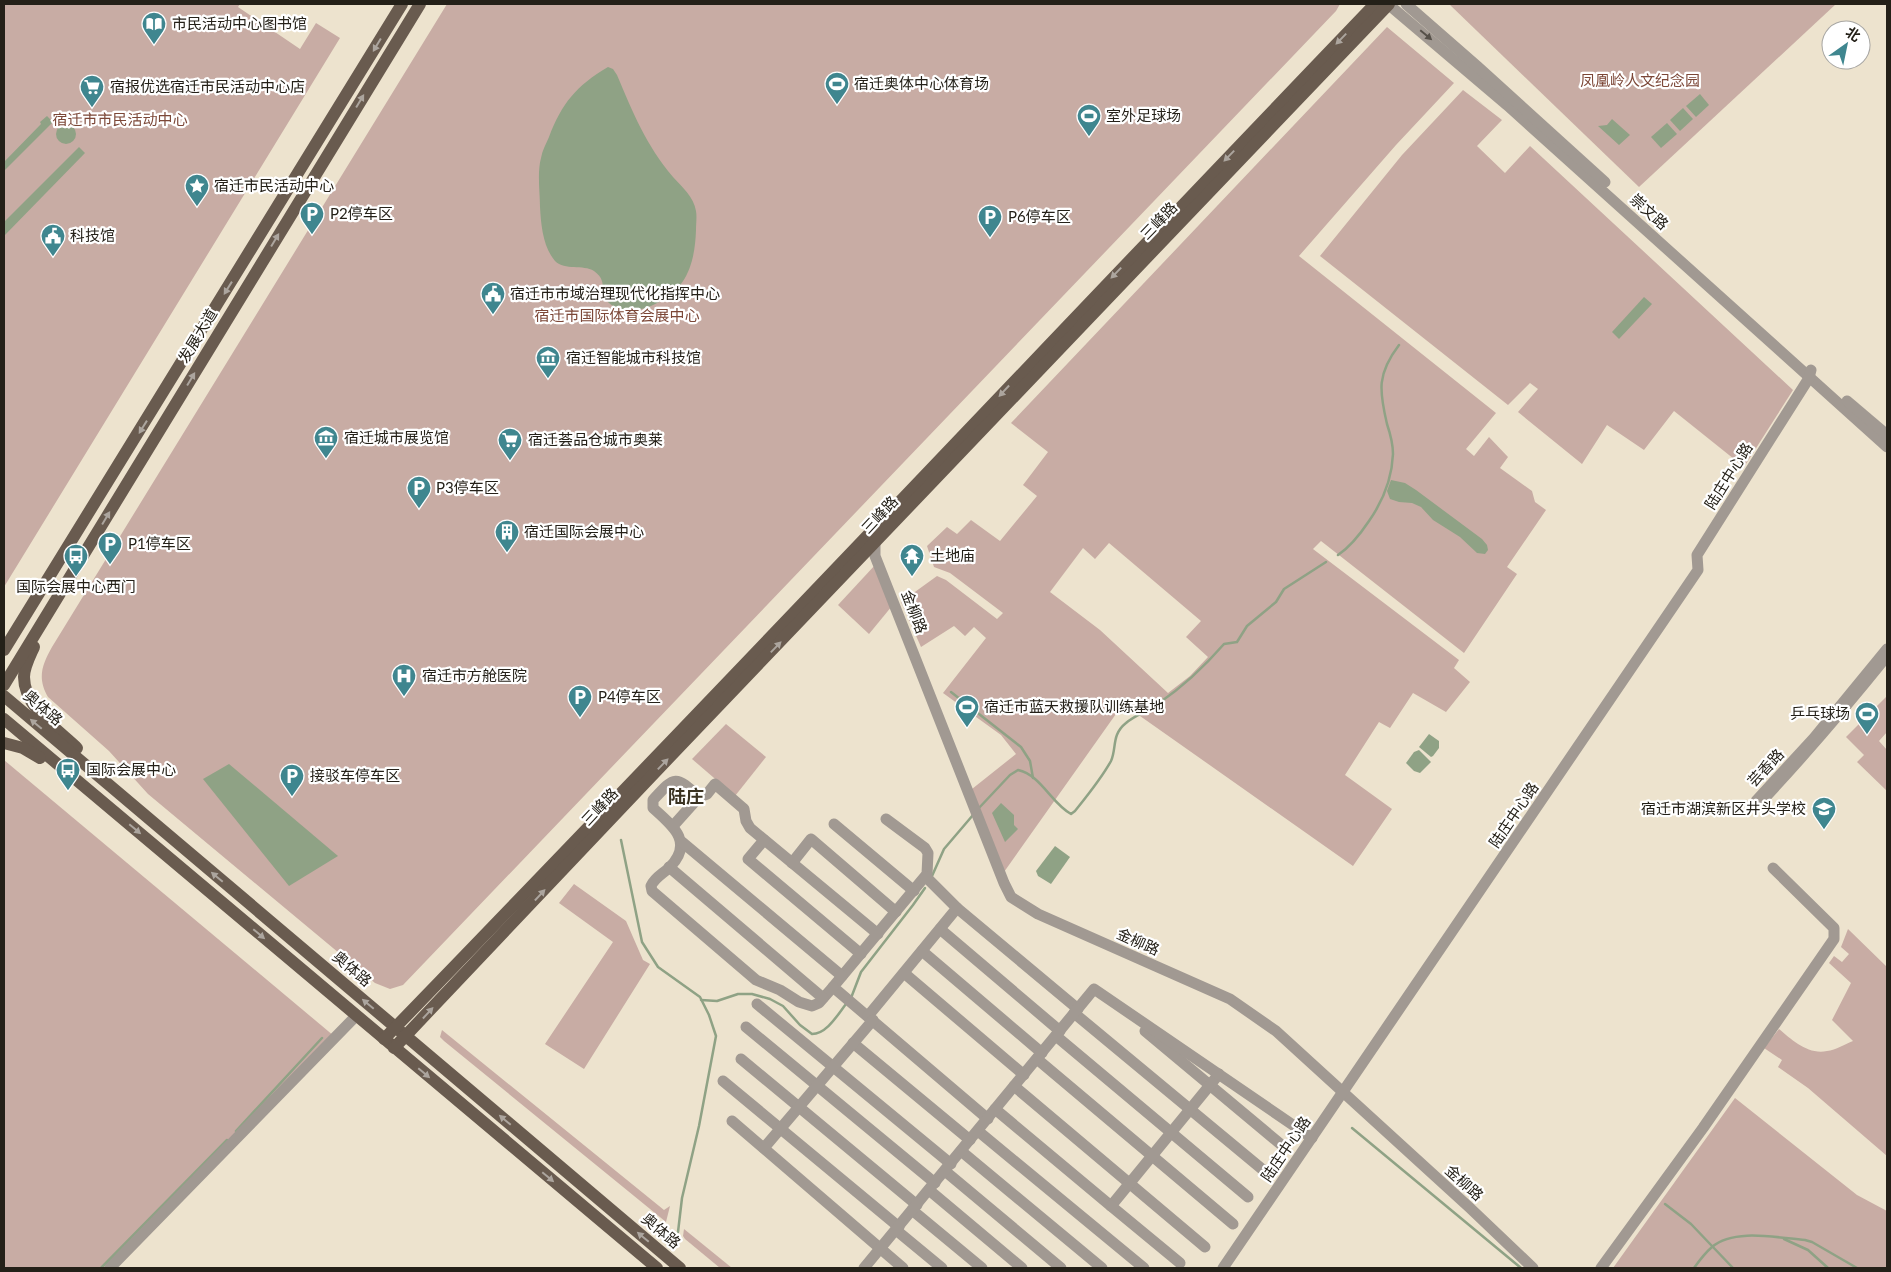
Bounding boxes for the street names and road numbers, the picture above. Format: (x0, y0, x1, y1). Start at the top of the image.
street label: 崇文路 (1627, 190, 1672, 233)
street label: 三峰路 (1136, 198, 1180, 243)
street label: 发展大道 (174, 305, 220, 366)
street label: 陆庄中心路 (1701, 439, 1756, 512)
street label: 三峰路 (857, 492, 901, 537)
street label: 金柳路 (898, 587, 931, 636)
street label: 奥体路 (21, 686, 67, 729)
street label: 芸香路 (1743, 745, 1787, 790)
street label: 陆庄中心路 (1485, 778, 1542, 851)
street label: 三峰路 (577, 784, 621, 829)
street label: 金柳路 (1114, 924, 1163, 958)
street label: 奥体路 (330, 947, 376, 990)
street label: 陆庄中心路 (1257, 1112, 1314, 1185)
street label: 金柳路 (1442, 1161, 1487, 1204)
street label: 奥体路 (639, 1209, 685, 1252)

